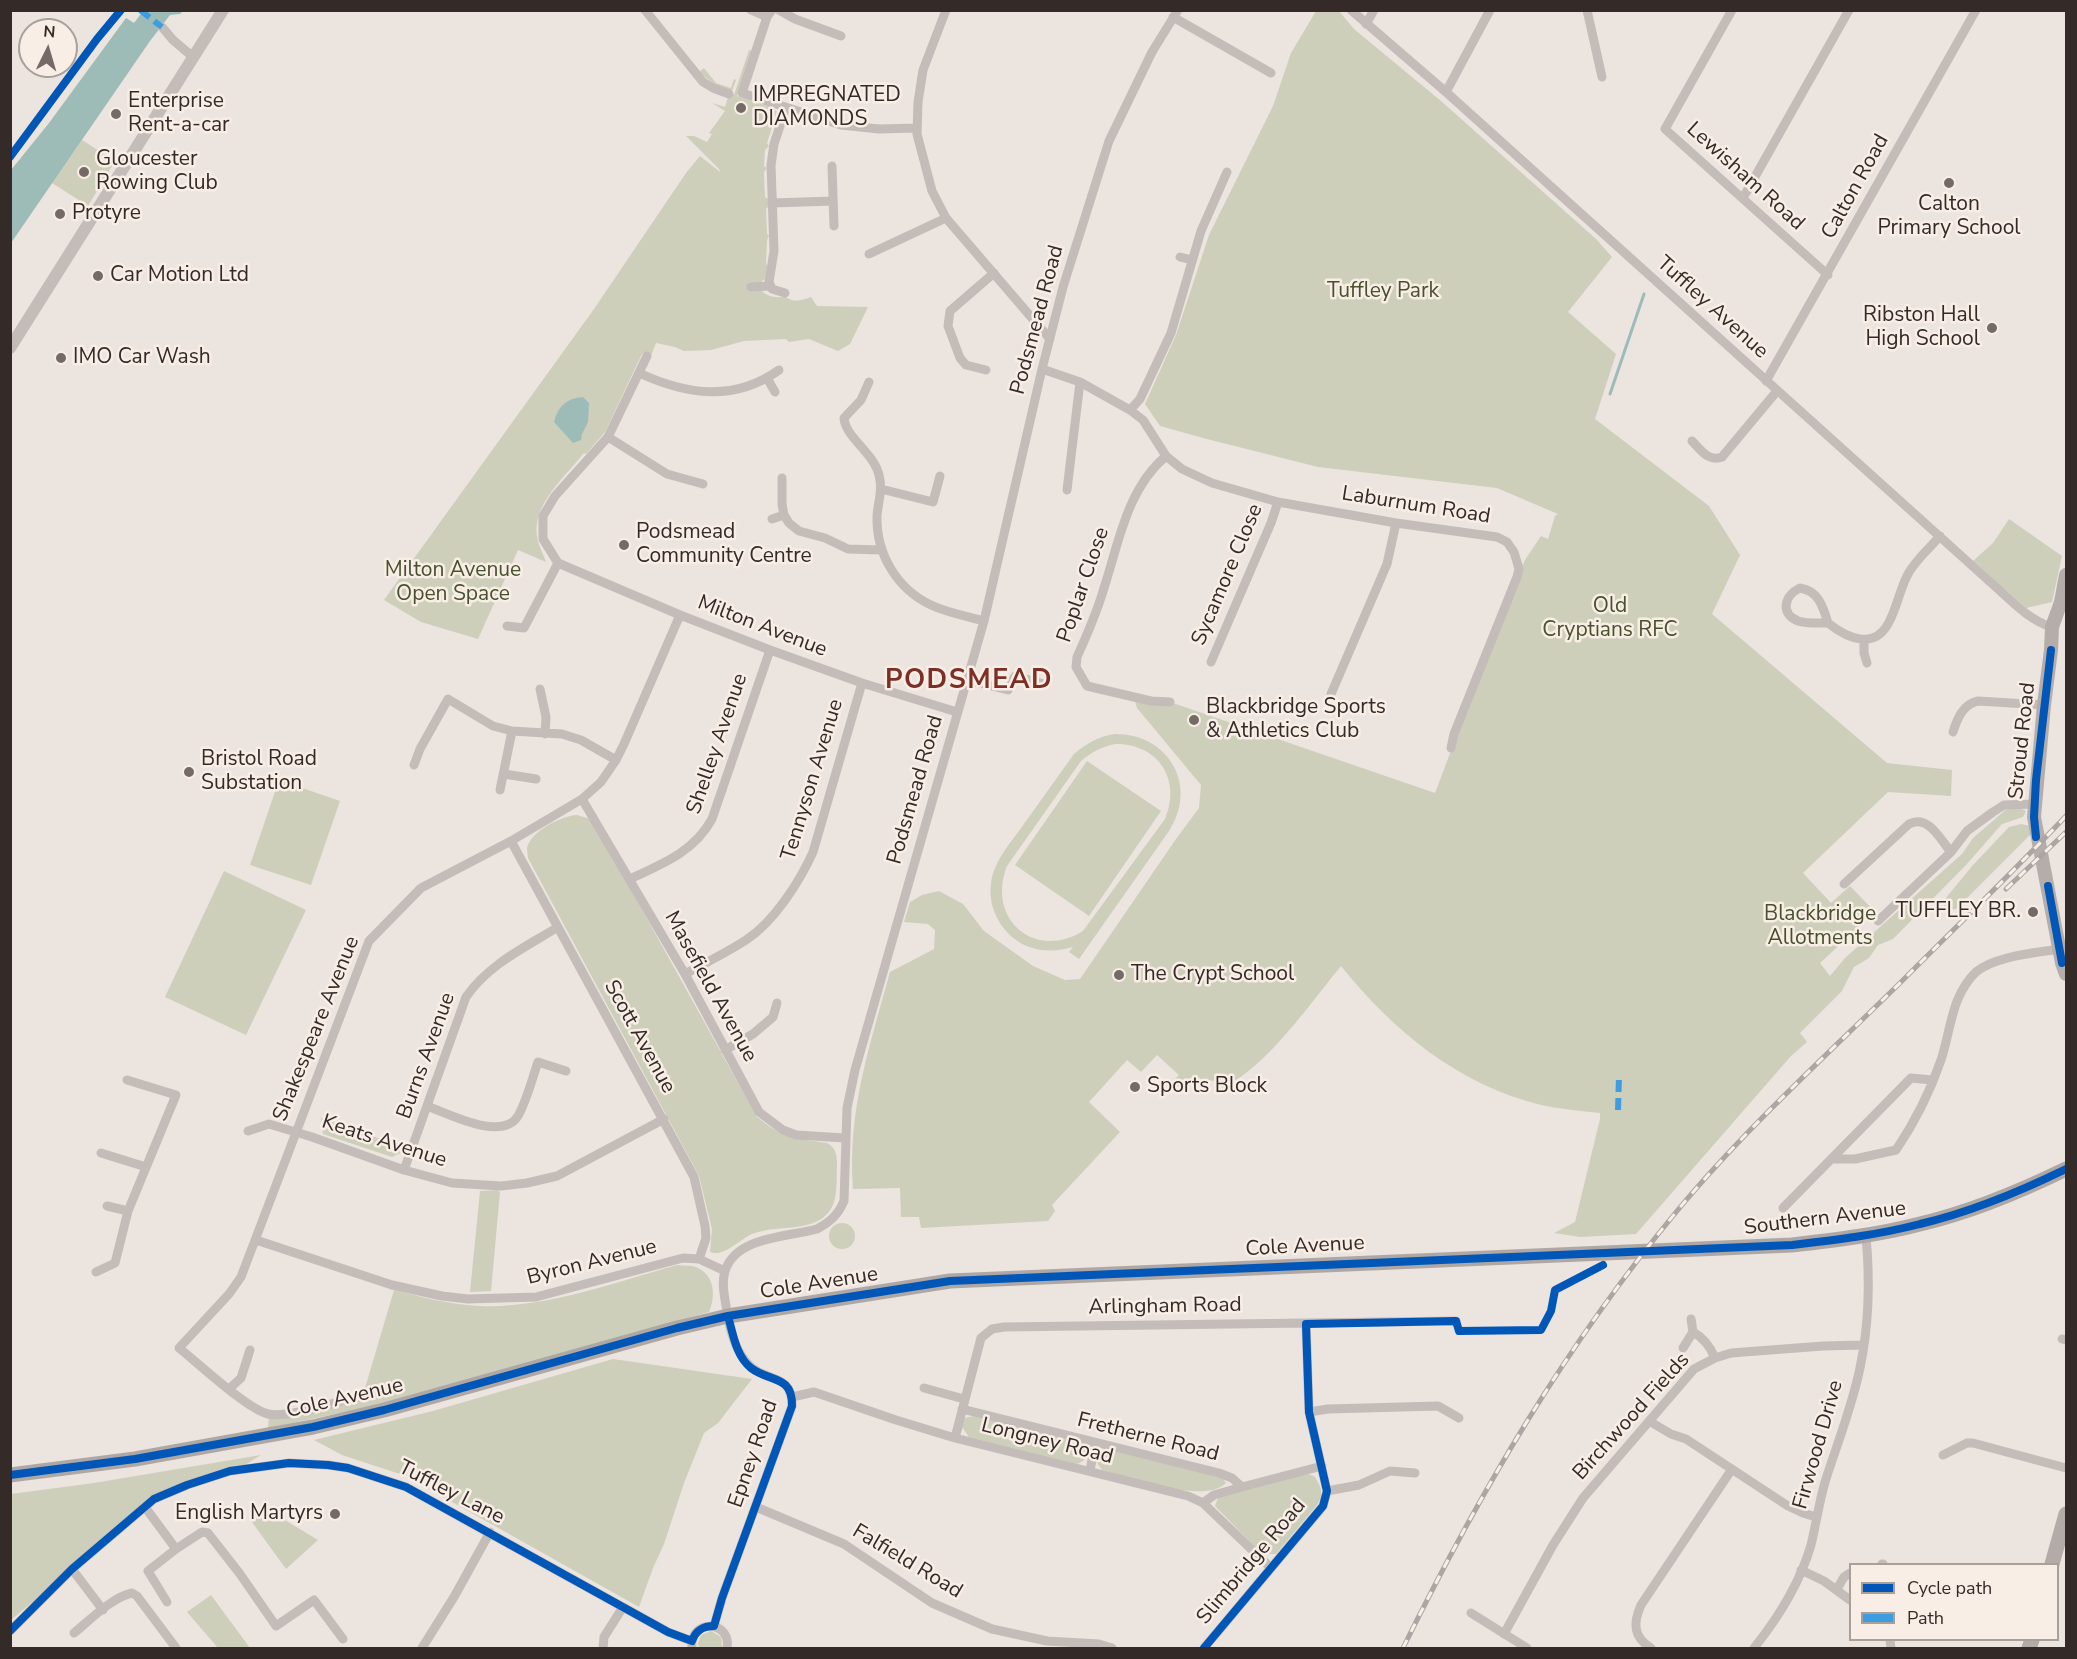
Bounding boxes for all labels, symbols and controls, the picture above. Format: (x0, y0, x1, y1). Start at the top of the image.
north arrow (18, 18, 78, 78)
text: N (42, 21, 56, 44)
place label: IMPREGNATED DIAMONDS (753, 83, 901, 133)
place label: Enterprise Rent-a-car (128, 89, 230, 139)
marker: IMPREGNATED DIAMONDS (734, 101, 748, 115)
marker: Enterprise Rent-a-car (109, 107, 123, 121)
street label: Lewisham Road (1681, 117, 1809, 237)
street label: Calton Road (1817, 130, 1895, 244)
place label: Gloucester Rowing Club (96, 147, 218, 197)
marker: Gloucester Rowing Club (77, 165, 91, 179)
marker: Calton Primary School (1942, 176, 1956, 190)
place label: Calton Primary School (1877, 192, 2021, 242)
place label: Protyre (72, 201, 141, 227)
marker: Protyre (53, 207, 67, 221)
street label: Podsmead Road (1006, 243, 1070, 397)
street label: Tuffley Avenue (1651, 251, 1773, 365)
place label: Car Motion Ltd (110, 263, 249, 289)
marker: Car Motion Ltd (91, 269, 105, 283)
park label: Tuffley Park (1327, 279, 1439, 305)
place label: Ribston Hall High School (1863, 303, 1980, 353)
marker: Ribston Hall High School (1985, 321, 1999, 335)
place label: IMO Car Wash (73, 345, 211, 371)
marker: IMO Car Wash (54, 351, 68, 365)
street label: Laburnum Road (1340, 482, 1492, 530)
street label: Sycamore Close (1187, 501, 1269, 649)
place label: Podsmead Community Centre (636, 520, 812, 570)
street label: Poplar Close (1053, 524, 1115, 646)
marker: Podsmead Community Centre (617, 538, 631, 552)
park label: Milton Avenue Open Space (385, 558, 521, 608)
street label: Milton Avenue (694, 591, 830, 663)
park label: Old Cryptians RFC (1542, 594, 1678, 644)
district label: PODSMEAD (885, 665, 1053, 697)
street label: Shelley Avenue (682, 670, 754, 818)
street label: Stroud Road (2004, 681, 2042, 801)
place label: Blackbridge Sports & Athletics Club (1206, 695, 1386, 745)
street label: Tennyson Avenue (777, 696, 849, 864)
street label: Podsmead Road (883, 713, 949, 867)
marker: Blackbridge Sports & Athletics Club (1187, 713, 1201, 727)
place label: Bristol Road Substation (201, 747, 317, 797)
marker: Bristol Road Substation (182, 765, 196, 779)
place label: TUFFLEY BR. (1895, 899, 2021, 925)
park label: Blackbridge Allotments (1764, 902, 1876, 952)
marker: TUFFLEY BR. (2026, 905, 2040, 919)
street label: Masefield Avenue (658, 907, 762, 1067)
street label: Shakespeare Avenue (268, 933, 366, 1125)
place label: The Crypt School (1131, 962, 1294, 988)
marker: The Crypt School (1112, 968, 1126, 982)
street label: Scott Avenue (598, 976, 680, 1098)
street label: Burns Avenue (393, 989, 461, 1123)
place label: Sports Block (1147, 1074, 1267, 1100)
marker: Sports Block (1128, 1080, 1142, 1094)
street label: Keats Avenue (319, 1110, 449, 1174)
street label: Southern Avenue (1743, 1197, 1907, 1241)
street label: Cole Avenue (1245, 1231, 1365, 1263)
street label: Byron Avenue (525, 1235, 659, 1291)
street label: Cole Avenue (758, 1262, 880, 1306)
street label: Arlingham Road (1088, 1293, 1242, 1321)
street label: Birchwood Fields (1568, 1348, 1696, 1486)
street label: Cole Avenue (284, 1373, 406, 1425)
street label: Firwood Drive (1789, 1378, 1849, 1512)
street label: Epney Road (724, 1397, 784, 1511)
street label: Fretherne Road (1075, 1408, 1221, 1468)
street label: Longney Road (978, 1413, 1116, 1471)
street label: Tuffley Lane (394, 1456, 508, 1530)
street label: Slimbridge Road (1192, 1494, 1312, 1630)
place label: English Martyrs (175, 1501, 323, 1527)
marker: English Martyrs (328, 1507, 342, 1521)
street label: Falfield Road (847, 1519, 967, 1605)
legend (1849, 1563, 2059, 1641)
text: Cycle path (1907, 1576, 1992, 1600)
text: Path (1907, 1606, 1944, 1630)

